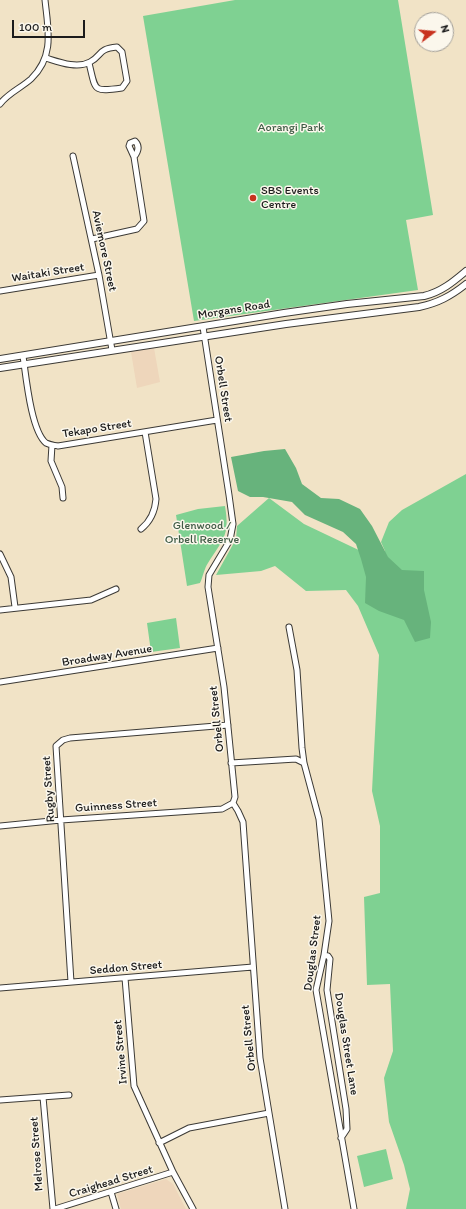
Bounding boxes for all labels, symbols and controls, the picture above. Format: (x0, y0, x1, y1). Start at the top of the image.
scale bar (14, 12, 87, 38)
north arrow (414, 12, 454, 52)
text: 100 m (19, 20, 52, 34)
text: N (438, 23, 452, 34)
park label: Aorangi Park (258, 121, 324, 135)
place label: SBS Events Centre (261, 184, 319, 212)
marker: SBS Events Centre (248, 193, 258, 203)
street label: Aviemore Street (88, 209, 120, 293)
street label: Waitaki Street (11, 260, 85, 286)
street label: Morgans Road (197, 297, 271, 323)
street label: Orbell Street (211, 355, 235, 423)
street label: Tekapo Street (61, 416, 133, 442)
park label: Glenwood / Orbell Reserve (165, 519, 239, 547)
street label: Broadway Avenue (61, 642, 153, 670)
street label: Orbell Street (206, 685, 228, 753)
street label: Rugby Street (40, 755, 58, 823)
street label: Guinness Street (75, 796, 157, 816)
street label: Douglas Street (301, 914, 325, 992)
street label: Seddon Street (89, 958, 163, 978)
street label: Douglas Street Lane (331, 992, 361, 1096)
street label: Orbell Street (238, 1004, 260, 1072)
street label: Irvine Street (111, 1019, 131, 1085)
street label: Melrose Street (27, 1116, 47, 1192)
street label: Craighead Street (67, 1162, 155, 1202)

